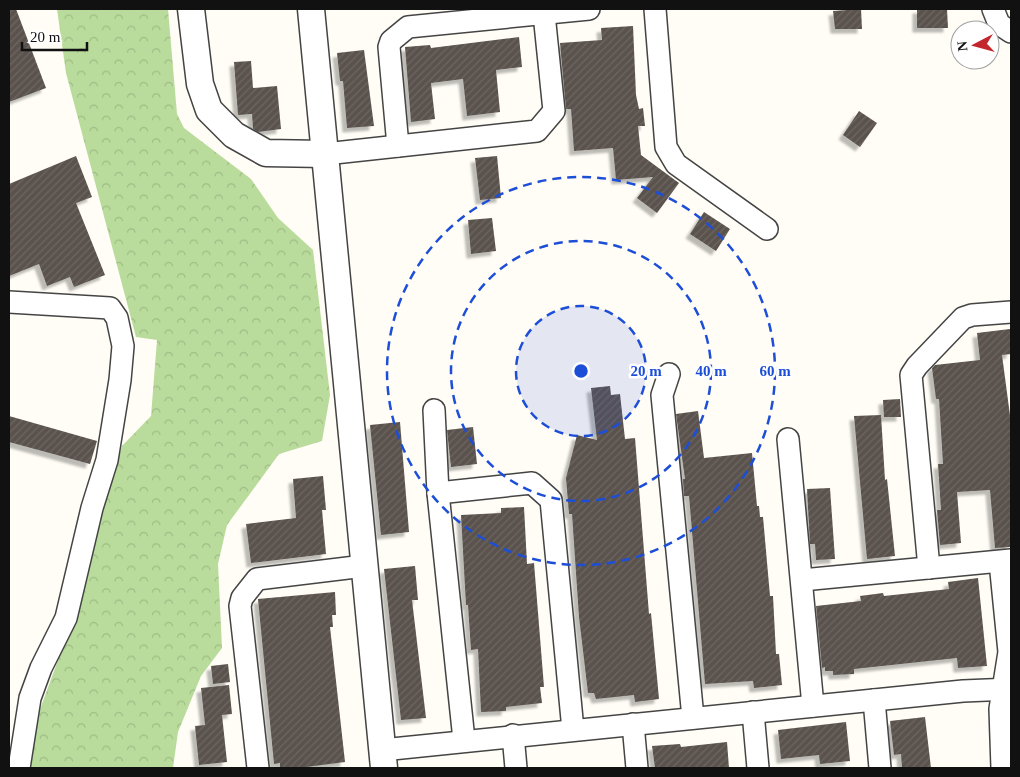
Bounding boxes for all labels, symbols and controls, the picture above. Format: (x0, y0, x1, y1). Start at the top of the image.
scale bar (22, 20, 88, 52)
north arrow (950, 20, 1000, 70)
text: 20 m (30, 29, 61, 45)
text: N (955, 40, 971, 52)
centre of rings (572, 362, 590, 380)
text: 20 m (630, 363, 662, 379)
text: 40 m (695, 363, 727, 379)
text: 60 m (759, 363, 791, 379)

